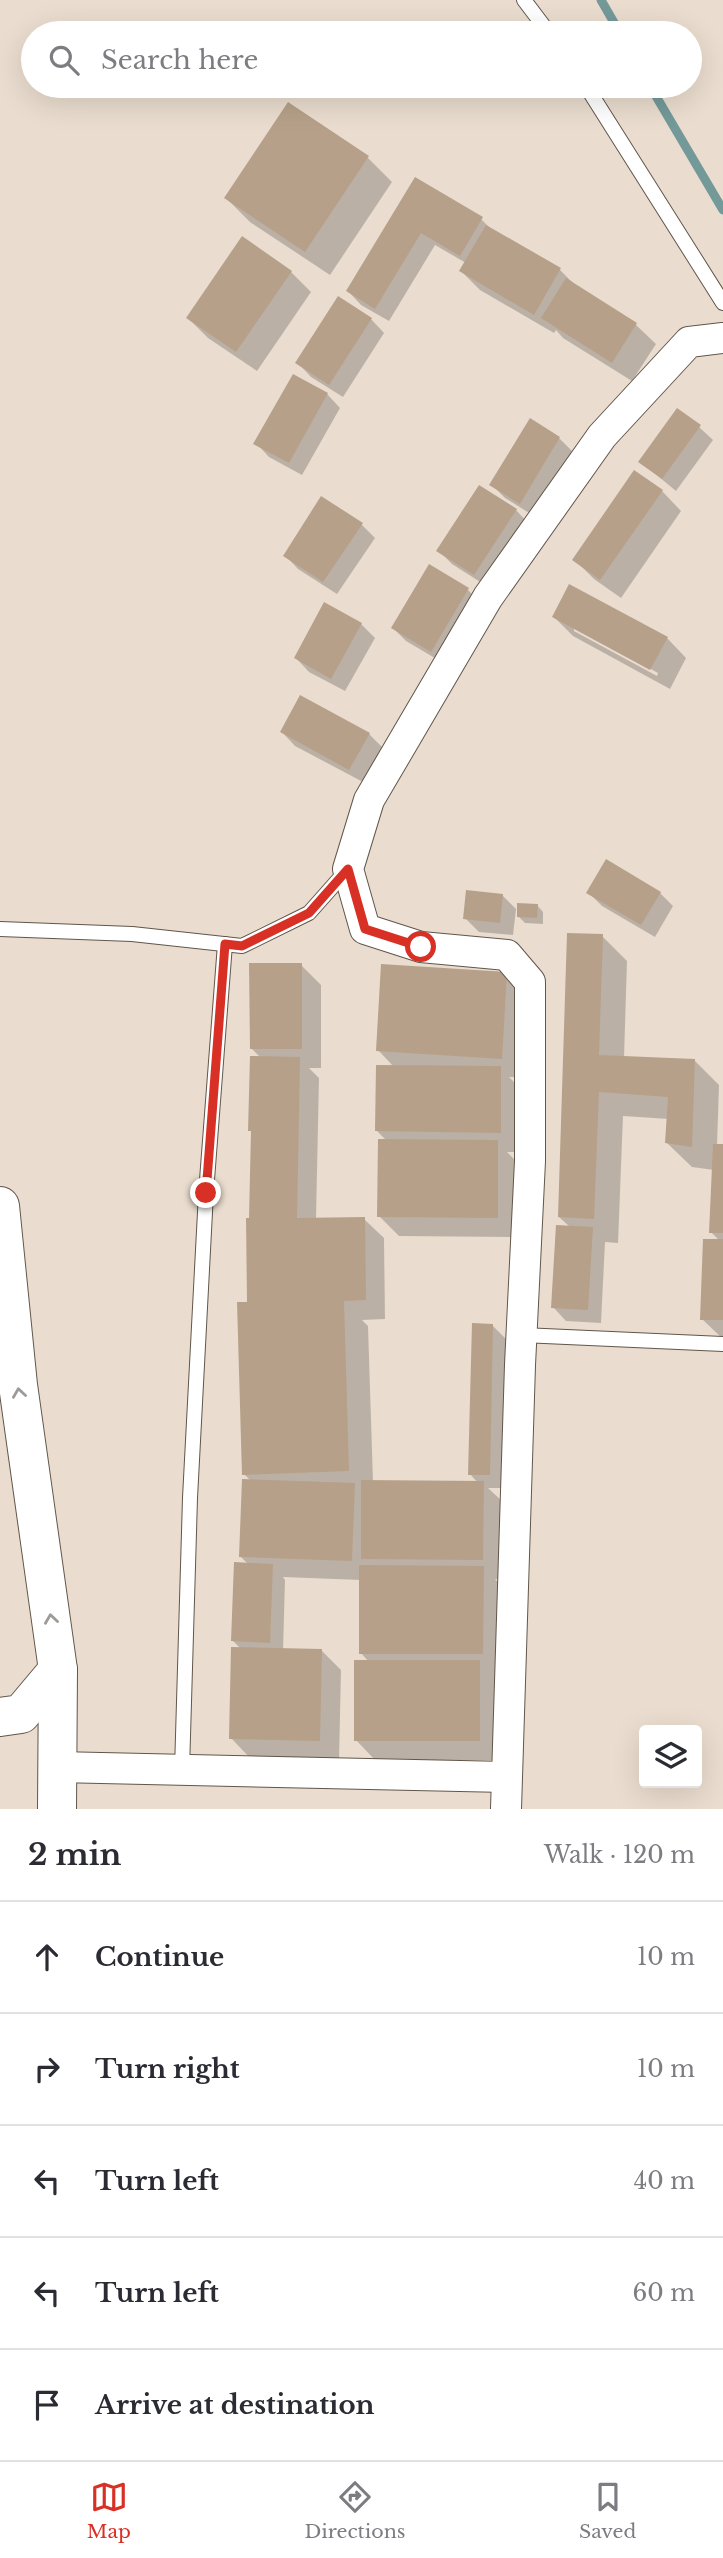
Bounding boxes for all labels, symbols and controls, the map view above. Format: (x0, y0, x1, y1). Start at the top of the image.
search box (21, 21, 702, 98)
icon: search (45, 41, 83, 79)
text: Search here (101, 44, 258, 76)
route start (405, 931, 436, 962)
route end (190, 1177, 221, 1208)
one-way arrow (12, 1388, 27, 1399)
one-way arrow (44, 1613, 59, 1625)
map controls (639, 1725, 702, 1788)
button: layers (639, 1725, 702, 1788)
text: 2 min (28, 1836, 121, 1873)
text: Walk · 120 m (544, 1841, 695, 1869)
icon: ahead (28, 1938, 66, 1976)
text: Continue (95, 1941, 224, 1973)
text: 10 m (637, 1943, 695, 1971)
icon: right (28, 2050, 66, 2088)
text: Turn right (95, 2053, 240, 2085)
text: 10 m (637, 2055, 695, 2083)
icon: left (28, 2162, 66, 2200)
text: Turn left (95, 2165, 219, 2197)
text: 40 m (634, 2167, 695, 2195)
icon: left (28, 2274, 66, 2312)
text: Turn left (95, 2277, 219, 2309)
text: 60 m (633, 2279, 695, 2307)
icon: arrive (28, 2386, 66, 2424)
text: Arrive at destination (95, 2389, 375, 2421)
tab: Map (87, 2478, 131, 2543)
tab: Directions (304, 2478, 405, 2543)
tab: Saved (579, 2478, 636, 2543)

